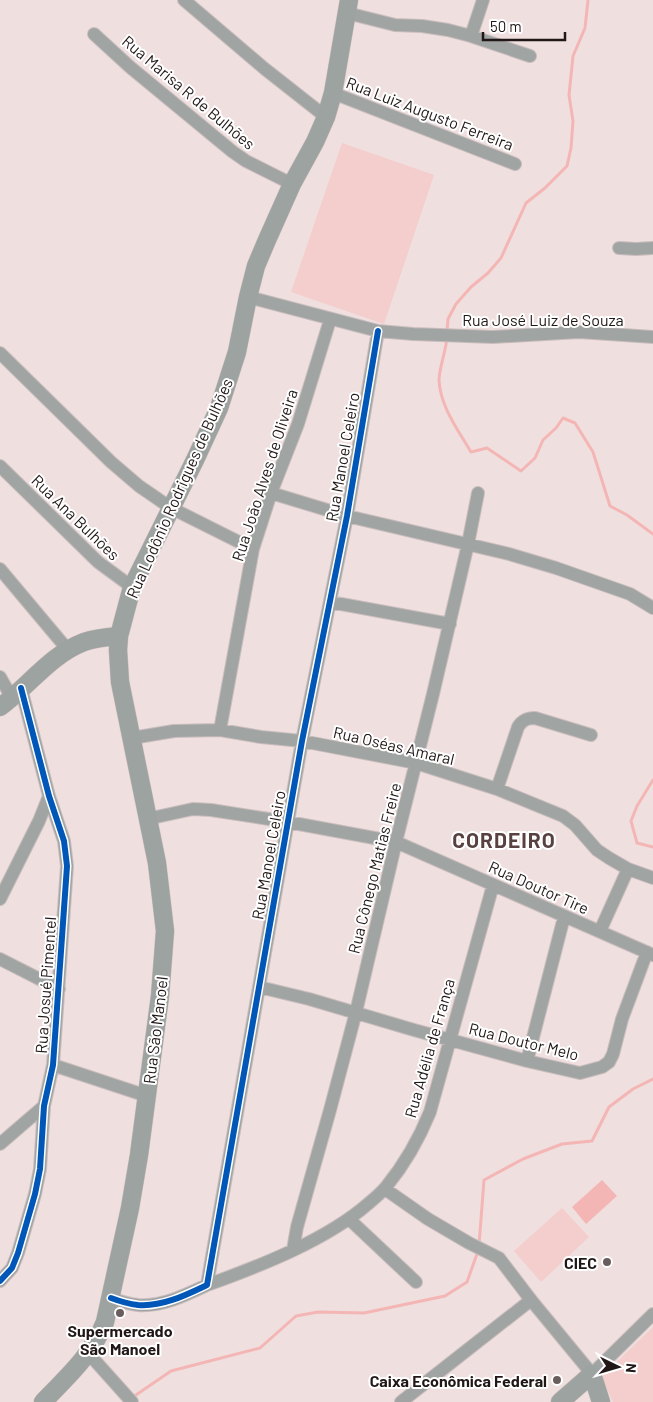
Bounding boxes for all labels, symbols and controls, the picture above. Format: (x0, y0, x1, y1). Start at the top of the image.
scale bar (483, 10, 566, 42)
text: 50 m (490, 17, 522, 35)
street label: Rua Marisa R de Bulhões (119, 31, 259, 153)
street label: Rua Luiz Augusto Ferreira (344, 72, 516, 154)
street label: Rua José Luiz de Souza (462, 310, 624, 329)
street label: Rua Lodônio Rodrigues de Bulhões (122, 375, 236, 601)
street label: Rua João Alves de Oliveira (227, 387, 301, 563)
street label: Rua Manoel Celeiro (321, 391, 363, 523)
street label: Rua Ana Bulhões (28, 470, 124, 564)
street label: Rua Oséas Amaral (332, 722, 456, 768)
street label: Rua Cônego Matias Freire (344, 781, 404, 955)
street label: Rua Manoel Celeiro (247, 789, 289, 921)
district label: CORDEIRO (452, 827, 556, 852)
street label: Rua Doutor Tire (486, 856, 592, 918)
street label: Rua Josué Pimentel (31, 916, 59, 1054)
street label: Rua São Manoel (139, 975, 171, 1085)
street label: Rua Adélia de França (400, 976, 458, 1120)
street label: Rua Doutor Melo (467, 1018, 581, 1064)
place label: CIEC (564, 1253, 597, 1272)
marker: CIEC (601, 1256, 613, 1268)
marker: Supermercado São Manoel (114, 1307, 126, 1319)
place label: Supermercado São Manoel (67, 1321, 173, 1358)
north arrow (593, 1342, 643, 1392)
text: N (623, 1363, 640, 1374)
place label: Caixa Econômica Federal (370, 1371, 547, 1390)
marker: Caixa Econômica Federal (551, 1374, 563, 1386)

